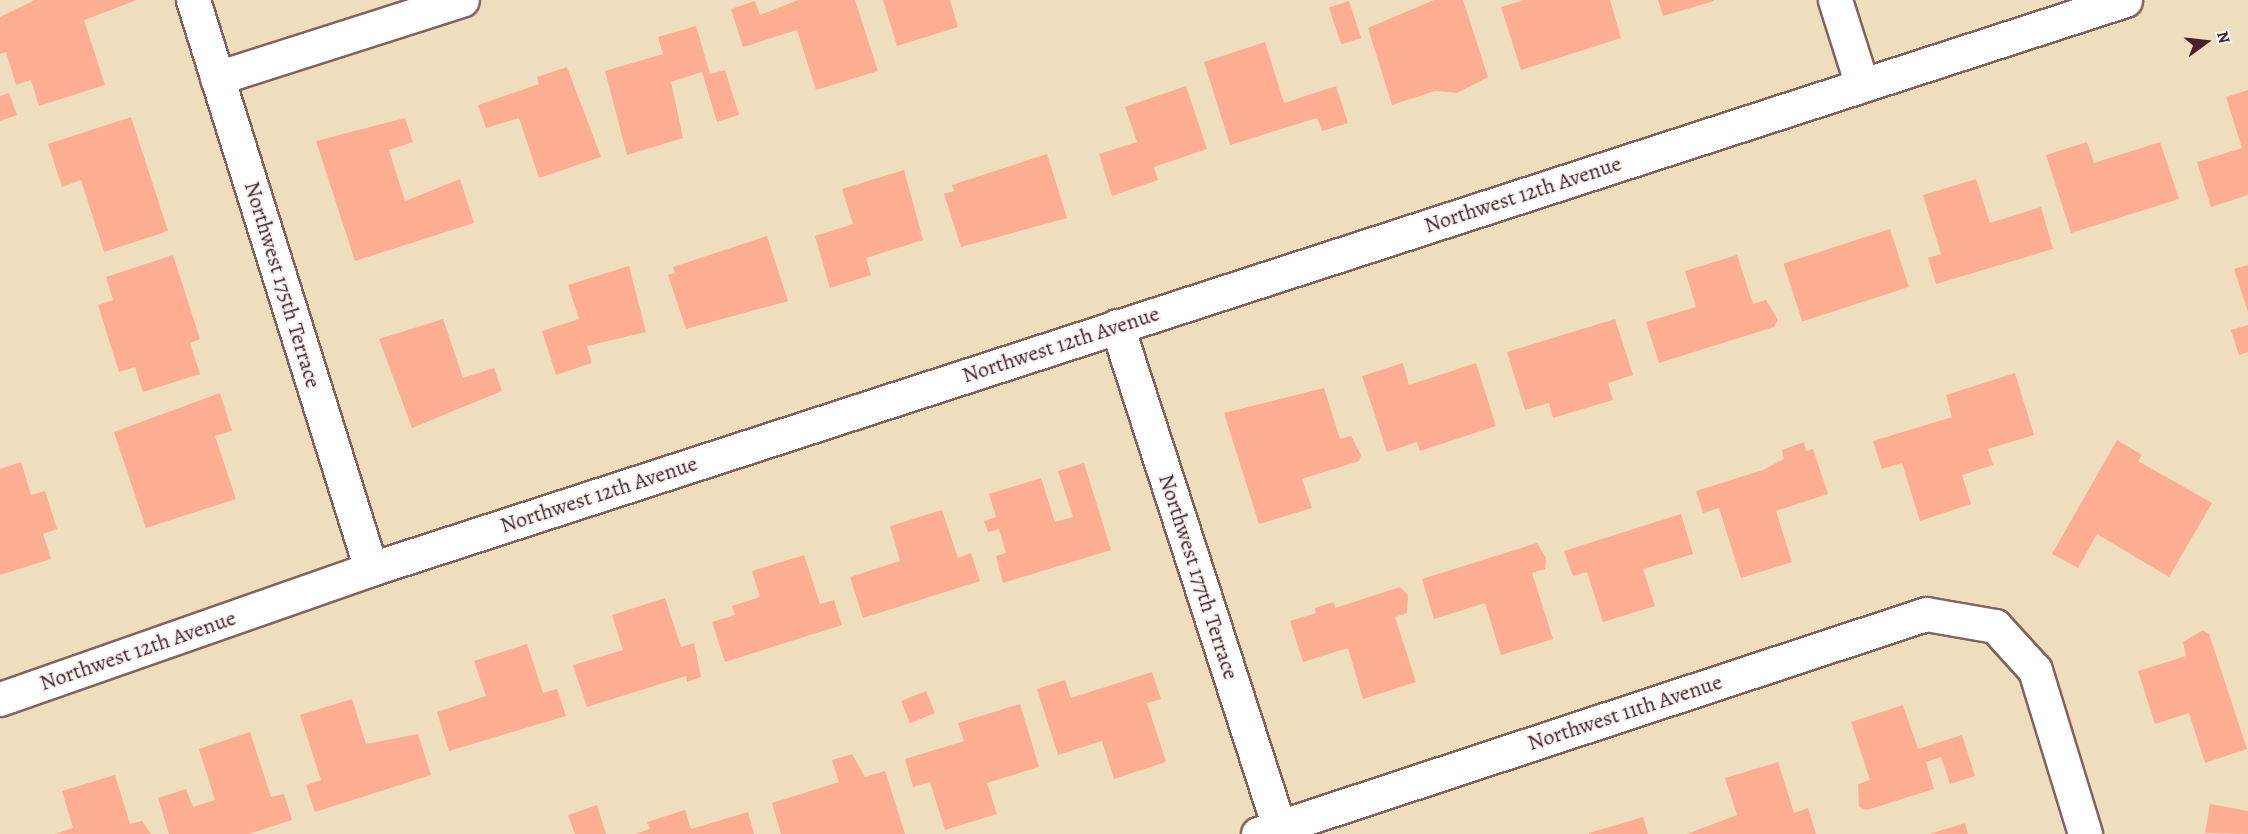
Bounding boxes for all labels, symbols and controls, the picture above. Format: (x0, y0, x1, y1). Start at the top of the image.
north arrow (2176, 12, 2236, 72)
text: N (2211, 29, 2236, 46)
street label: Northwest 12th Avenue (1421, 151, 1625, 239)
street label: Northwest 175th Terrace (238, 178, 326, 392)
street label: Northwest 12th Avenue (959, 301, 1163, 389)
street label: Northwest 12th Avenue (497, 451, 701, 539)
street label: Northwest 177th Terrace (1152, 471, 1244, 683)
street label: Northwest 12th Avenue (36, 605, 240, 697)
street label: Northwest 11th Avenue (1525, 669, 1725, 757)

